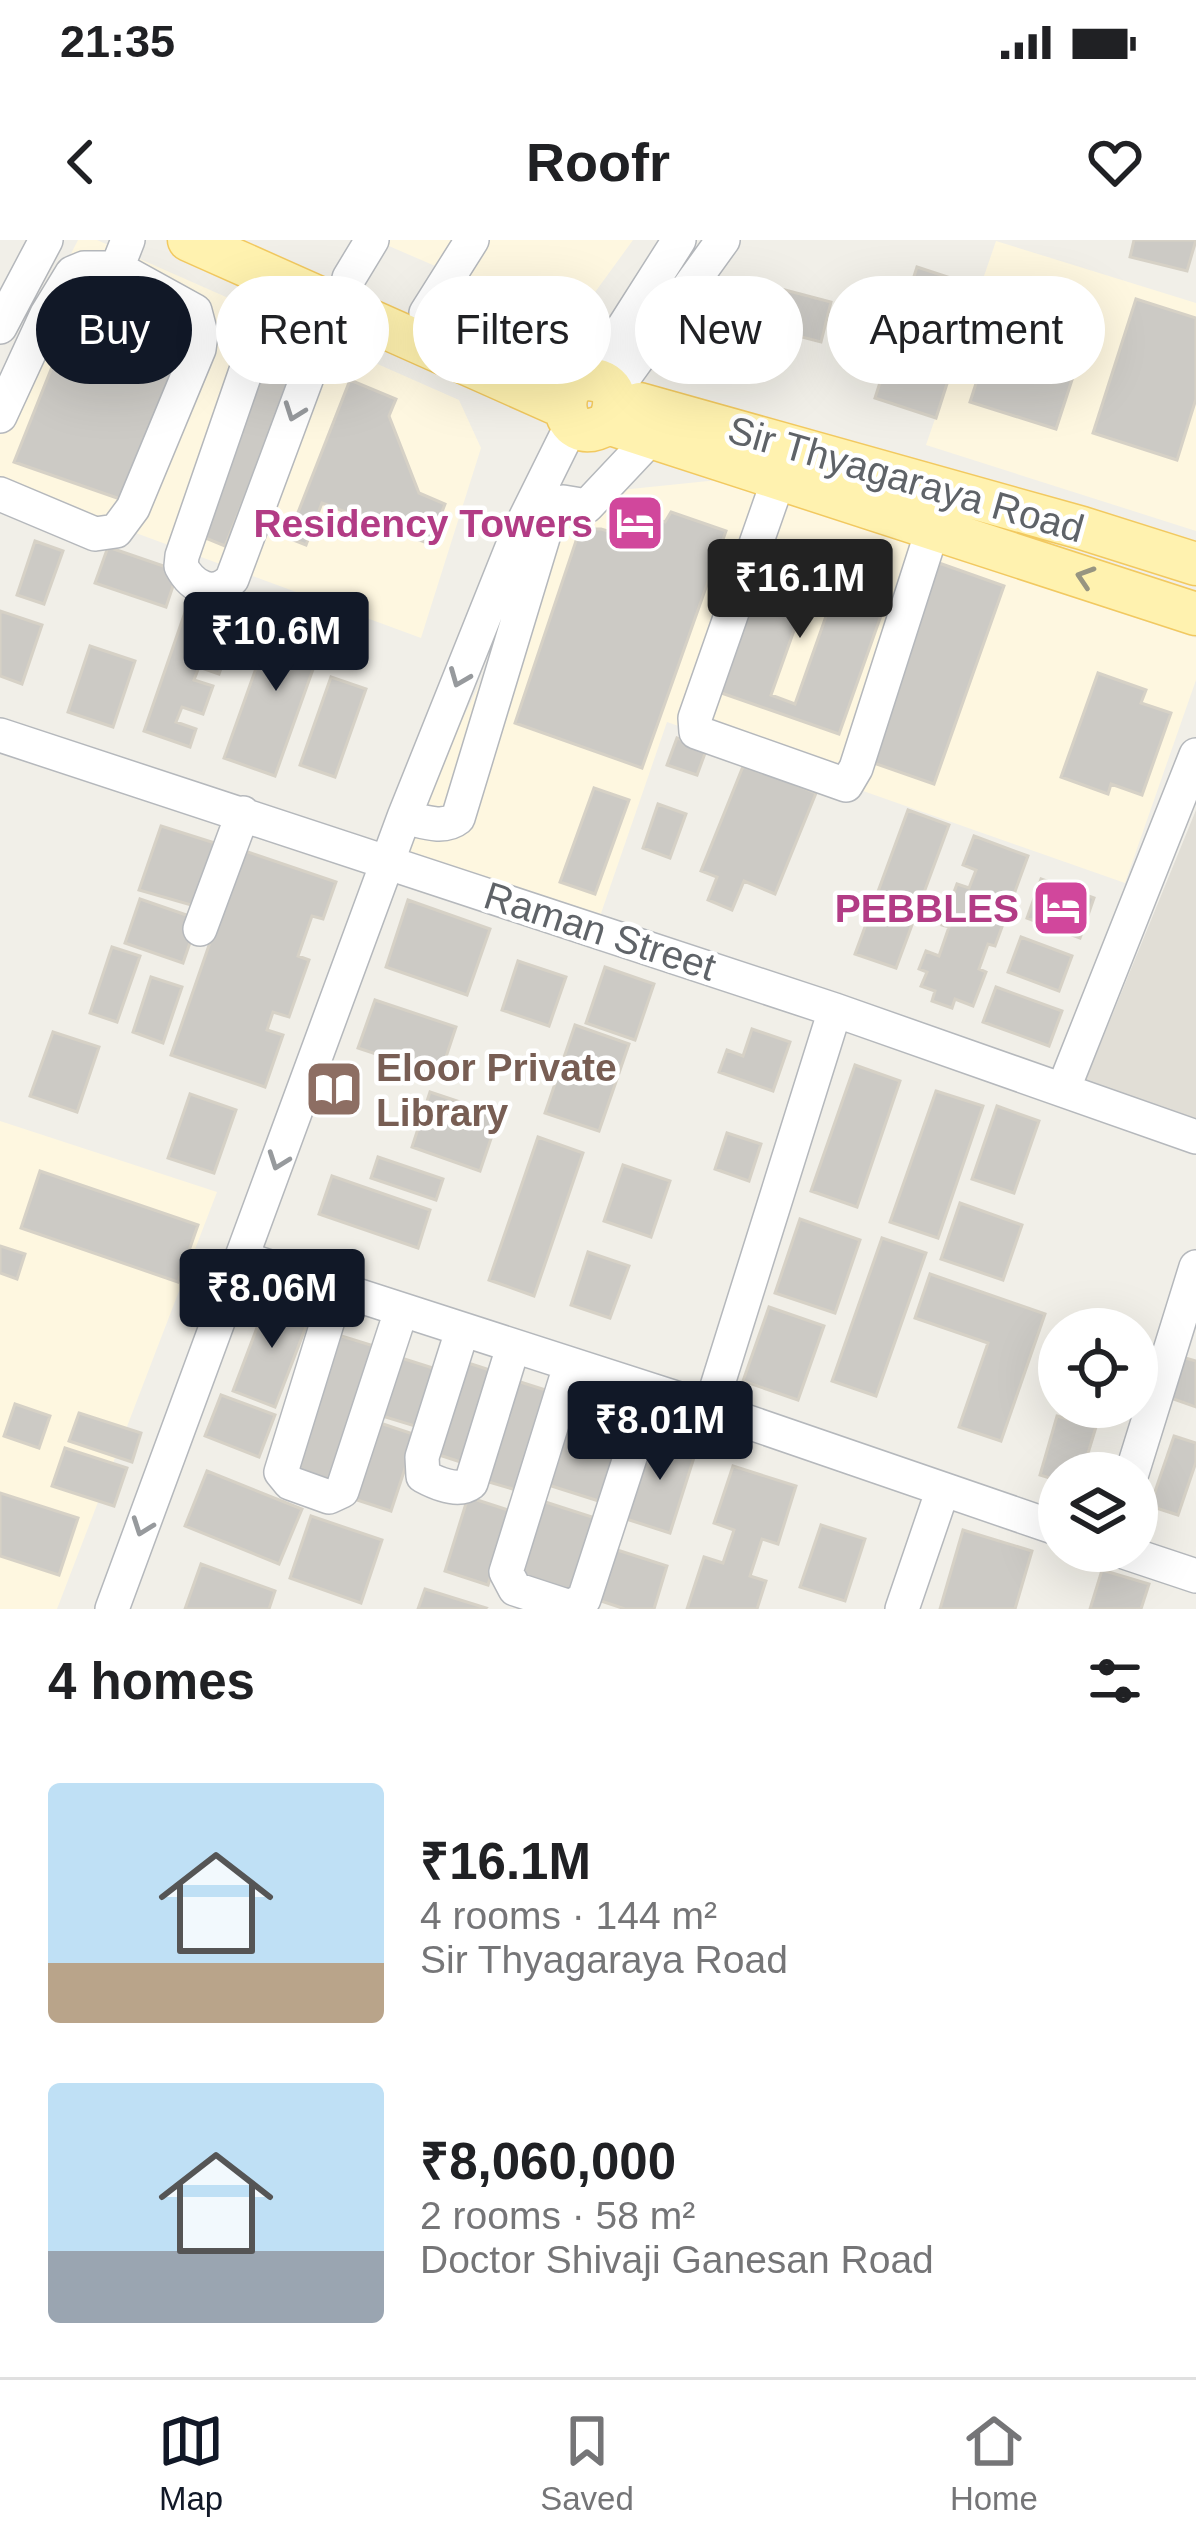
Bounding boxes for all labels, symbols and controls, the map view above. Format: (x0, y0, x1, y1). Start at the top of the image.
text: 21:35 (60, 16, 175, 67)
icon: back (48, 129, 114, 195)
icon: heart (1082, 129, 1148, 195)
text: Roofr (526, 132, 670, 192)
chip: Buy (36, 276, 192, 384)
chip: Rent (216, 276, 389, 384)
chip: Filters (413, 276, 611, 384)
chip: New (635, 276, 803, 384)
chip: Apartment (827, 276, 1105, 384)
one-way arrow (283, 400, 308, 421)
street label: Sir Thyagaraya Road (723, 408, 1089, 550)
hotel icon: Residency Towers (604, 492, 666, 554)
place label: Residency Towers (253, 502, 593, 545)
pin: ₹16.1M (702, 539, 898, 641)
text: ₹16.1M (735, 556, 865, 599)
one-way arrow (1075, 567, 1096, 592)
pin: ₹10.6M (178, 592, 374, 694)
text: ₹10.6M (211, 609, 341, 652)
one-way arrow (449, 667, 474, 688)
street label: Raman Street (479, 873, 721, 989)
hotel icon: PEBBLES (1030, 877, 1092, 939)
place label: PEBBLES (835, 887, 1019, 930)
place label: Eloor Private Library (376, 1046, 617, 1134)
library icon: Eloor Private Library (303, 1058, 365, 1120)
one-way arrow (267, 1149, 292, 1170)
pin: ₹8.06M (174, 1249, 370, 1351)
text: ₹8.06M (207, 1266, 337, 1309)
map controls (1038, 1308, 1158, 1572)
button: locate (1038, 1308, 1158, 1428)
pin: ₹8.01M (562, 1381, 758, 1483)
text: ₹8.01M (595, 1398, 725, 1441)
button: layers (1038, 1452, 1158, 1572)
one-way arrow (132, 1515, 157, 1536)
icon: filters (1082, 1648, 1148, 1714)
text: 4 homes (48, 1653, 255, 1710)
icon: home (144, 1831, 288, 1975)
text: ₹16.1M (420, 1833, 591, 1890)
text: 4 rooms · 144 m² (420, 1894, 717, 1937)
text: Sir Thyagaraya Road (420, 1938, 788, 1981)
icon: home (144, 2131, 288, 2275)
text: ₹8,060,000 (420, 2133, 676, 2190)
text: 2 rooms · 58 m² (420, 2194, 695, 2237)
text: Doctor Shivaji Ganesan Road (420, 2238, 934, 2281)
tab: Map (158, 2408, 224, 2518)
tab: Saved (540, 2408, 634, 2518)
tab: Home (950, 2408, 1038, 2518)

